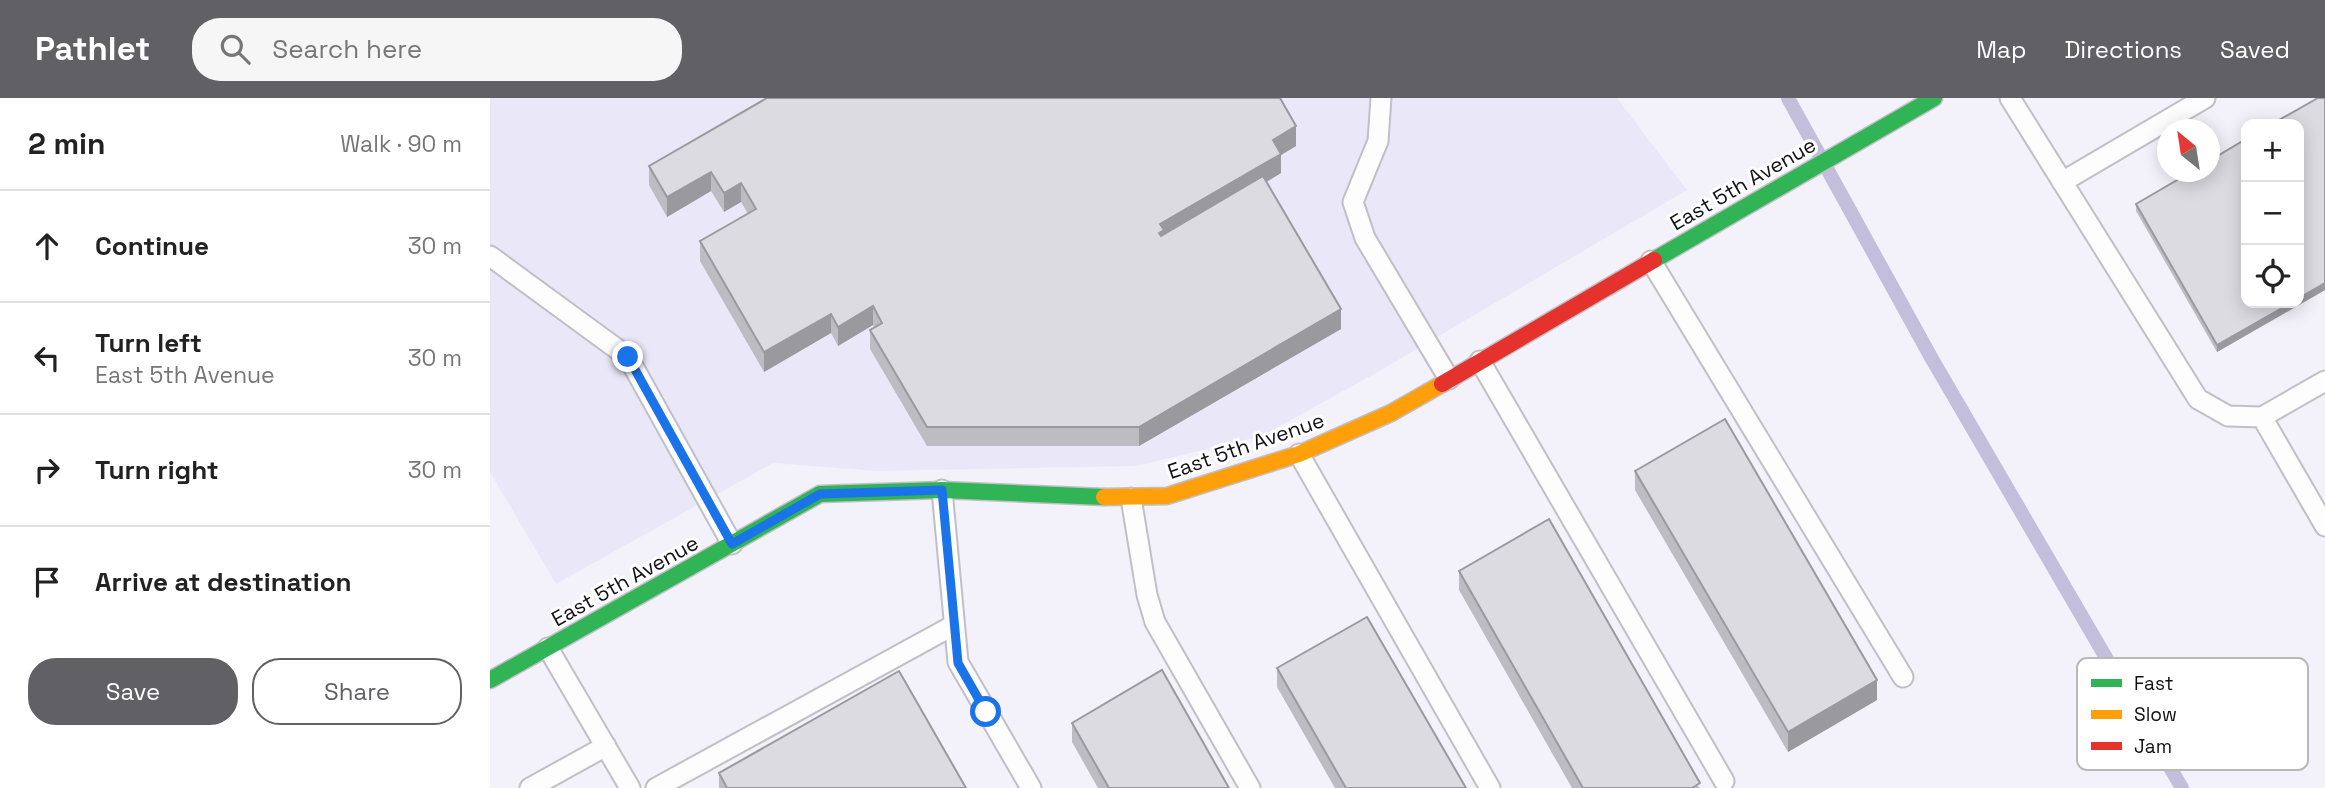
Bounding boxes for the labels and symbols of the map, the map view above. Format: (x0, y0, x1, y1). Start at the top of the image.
north arrow (2157, 119, 2220, 182)
street label: East 5th Avenue (1665, 131, 1821, 236)
route end (612, 341, 643, 372)
street label: East 5th Avenue (1164, 406, 1328, 485)
street label: East 5th Avenue (546, 529, 703, 632)
legend (2077, 658, 2308, 770)
text: Fast (2134, 671, 2174, 696)
route start (970, 696, 1001, 727)
text: Slow (2134, 702, 2177, 727)
text: Jam (2134, 734, 2172, 759)

